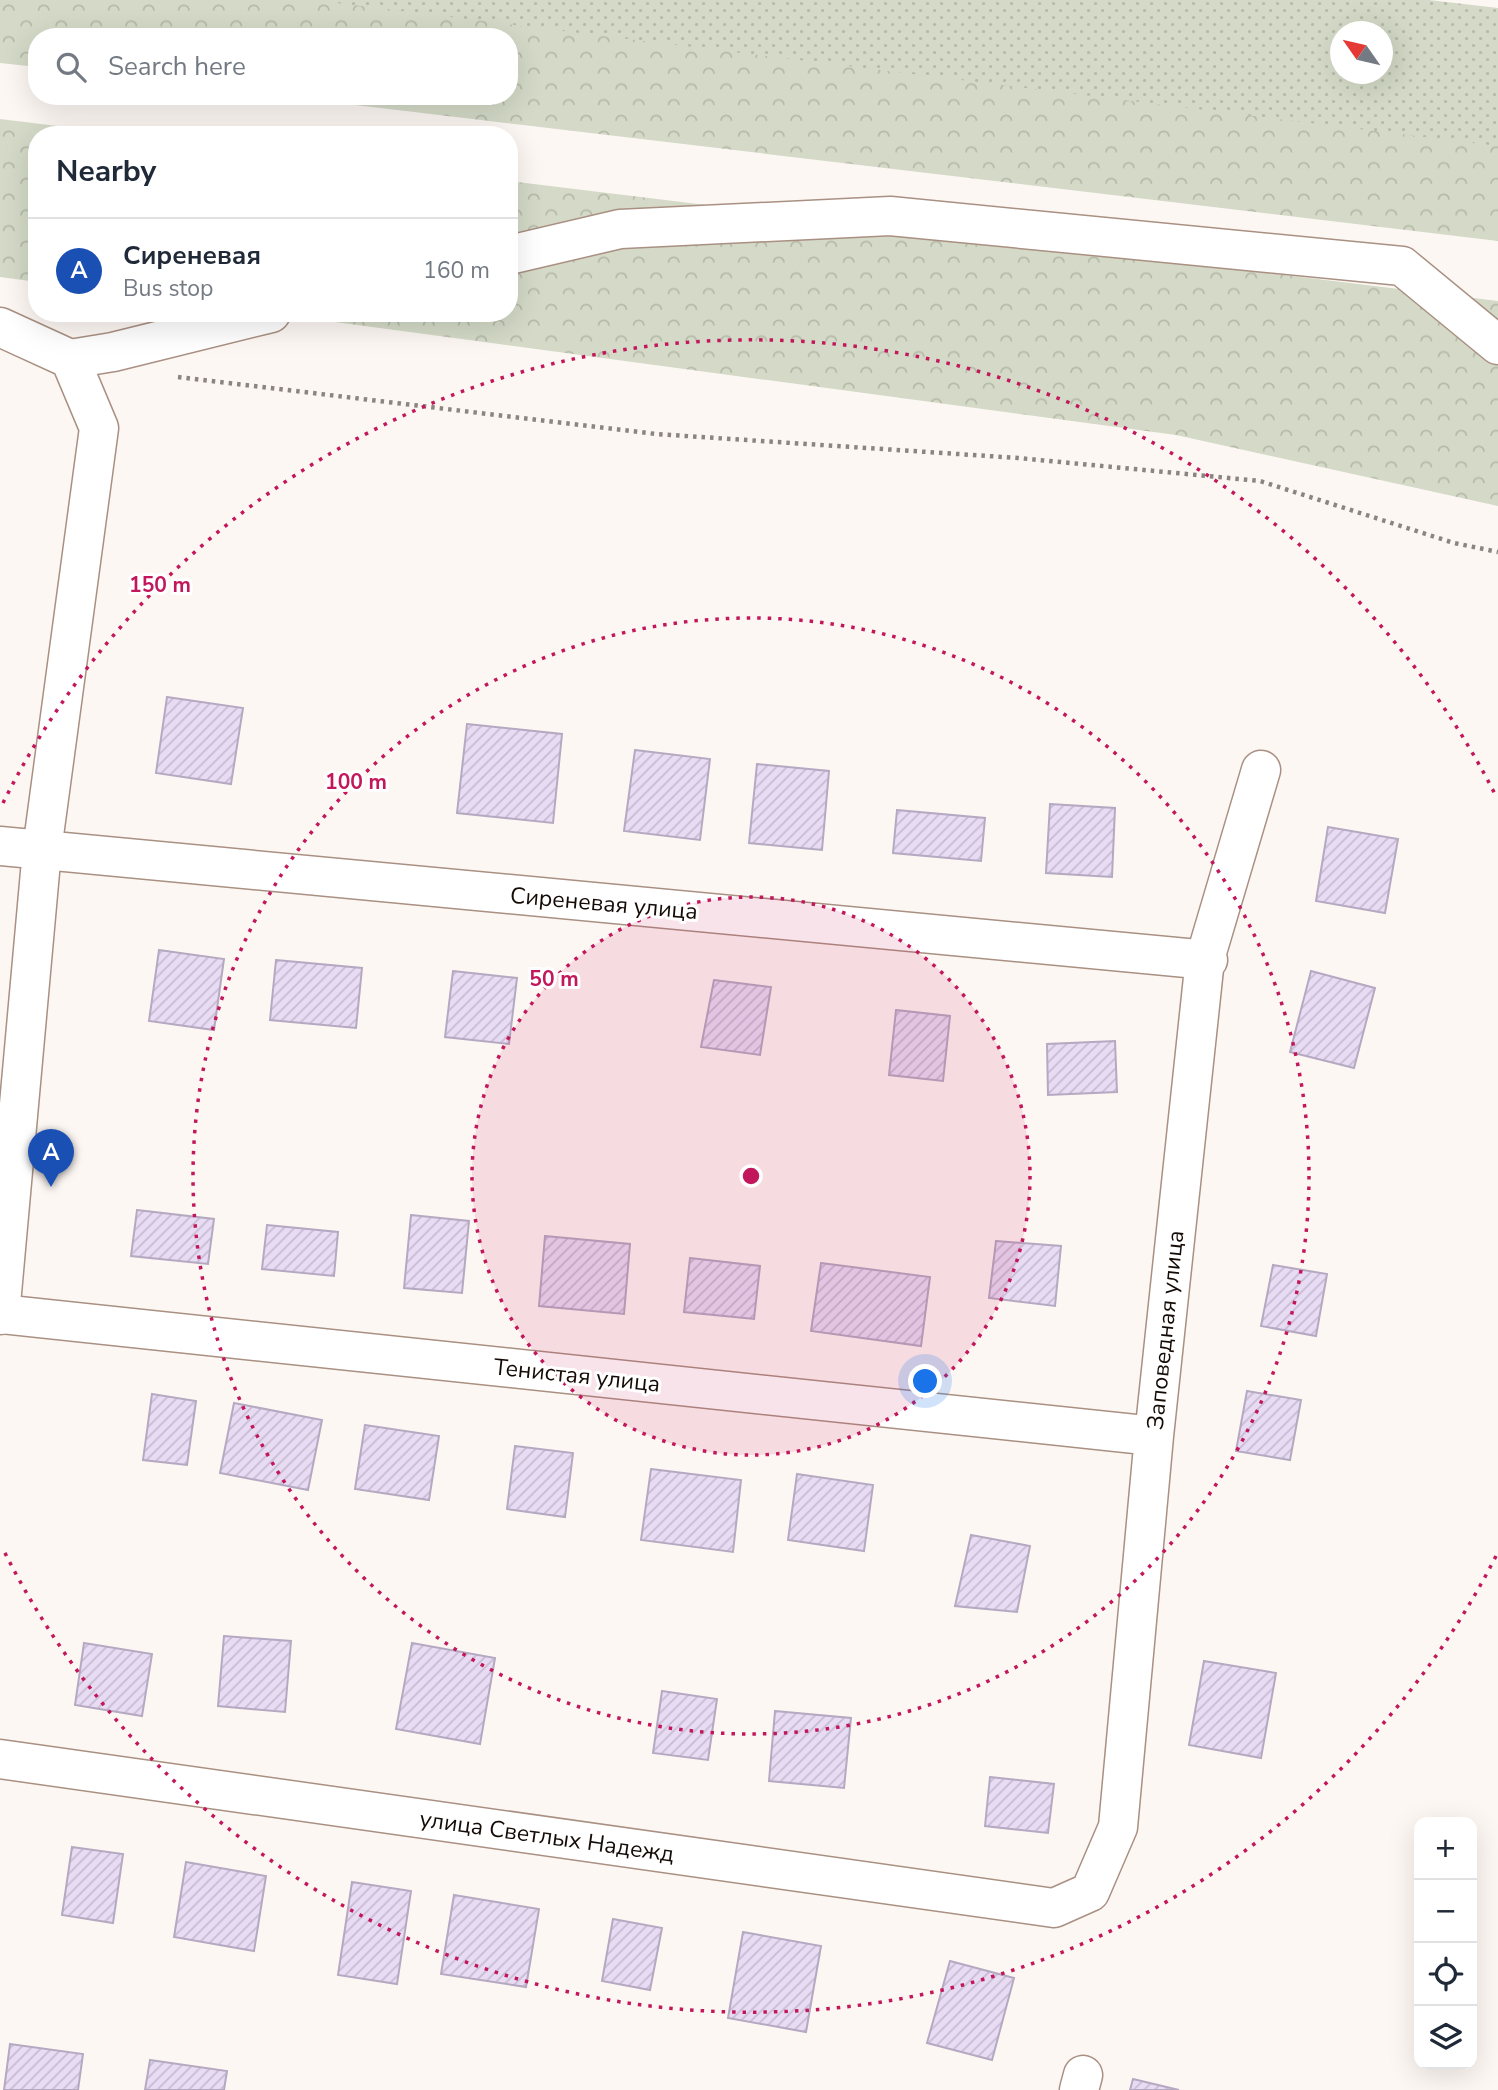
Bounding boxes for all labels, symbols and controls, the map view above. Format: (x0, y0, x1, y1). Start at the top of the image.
north arrow (1330, 21, 1393, 84)
search box (28, 28, 518, 105)
icon: search (52, 48, 90, 86)
text: Search here (108, 49, 246, 84)
text: Nearby (56, 151, 156, 192)
text: Сиреневая (123, 238, 261, 273)
text: A (70, 255, 88, 286)
text: 160 m (423, 255, 490, 286)
text: Bus stop (123, 273, 214, 304)
text: 150 m (129, 571, 191, 599)
text: 100 m (325, 768, 387, 796)
street label: Сиреневая улица (509, 880, 699, 927)
text: 50 m (529, 965, 579, 993)
pin: A (28, 1129, 74, 1187)
centre of rings (739, 1164, 763, 1188)
street label: Заповедная улица (1140, 1229, 1191, 1431)
street label: Тенистая улица (492, 1351, 662, 1400)
your location (908, 1364, 942, 1398)
street label: улица Светлых Надежд (418, 1803, 676, 1870)
map controls (1414, 1817, 1477, 2069)
button: + (1414, 1817, 1477, 1880)
button: − (1414, 1880, 1477, 1943)
button: locate (1414, 1943, 1477, 2006)
button: layers (1414, 2006, 1477, 2069)

